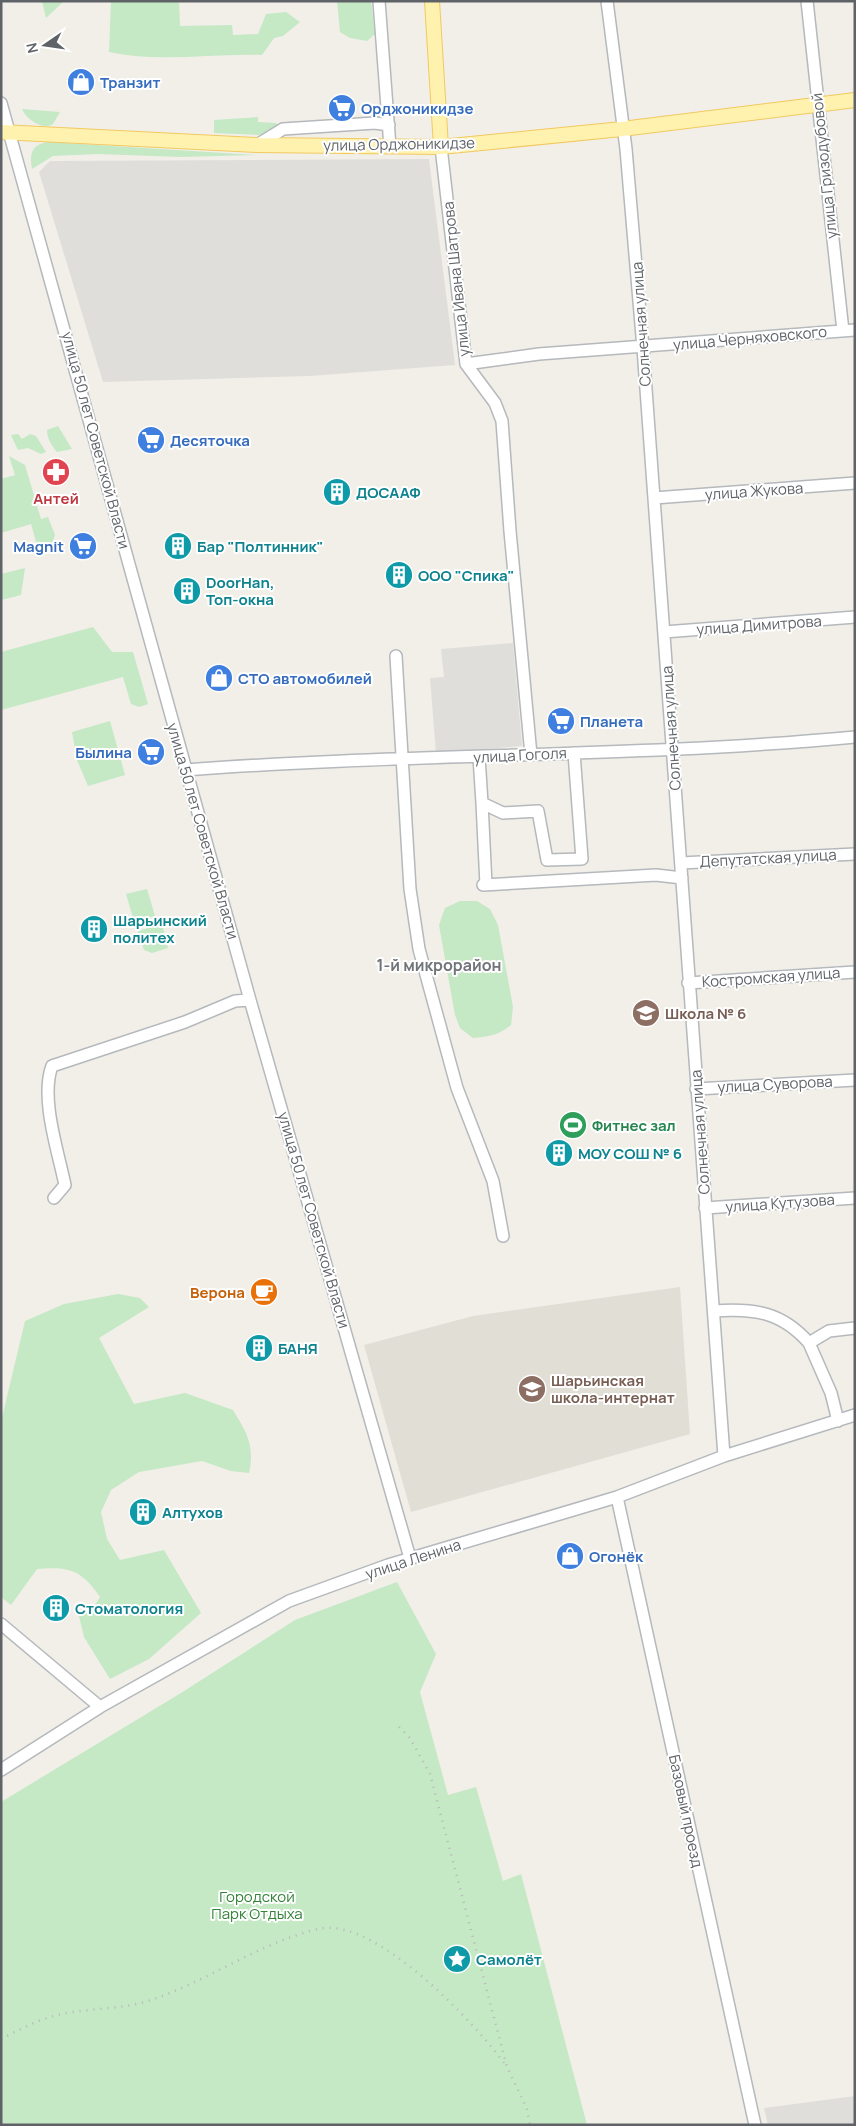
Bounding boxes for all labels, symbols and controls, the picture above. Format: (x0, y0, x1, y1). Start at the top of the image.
north arrow (20, 20, 70, 70)
text: N (21, 41, 42, 55)
shop icon: Транзит (66, 67, 96, 97)
place label: Транзит (100, 72, 160, 93)
street label: улица Гризодубовой (806, 92, 842, 240)
supermarket icon: Орджоникидзе (327, 93, 357, 123)
place label: Орджоникидзе (361, 98, 473, 119)
street label: улица Орджоникидзе (323, 132, 475, 156)
street label: улица Ивана Шатрова (437, 200, 475, 358)
street label: Солнечная улица (626, 261, 656, 387)
street label: улица Черняховского (672, 321, 828, 355)
street label: улица 50 лет Советской Власти (57, 329, 135, 551)
supermarket icon: Десяточка (136, 425, 166, 455)
place label: Десяточка (170, 430, 250, 451)
pharmacy icon: Антей (41, 457, 71, 487)
building icon: ДОСААФ (322, 477, 352, 507)
street label: улица Жукова (704, 477, 804, 505)
place label: ДОСААФ (356, 482, 421, 503)
place label: Антей (33, 488, 79, 509)
supermarket icon: Magnit (68, 531, 98, 561)
building icon: Бар "Полтинник" (163, 531, 193, 561)
place label: Magnit (13, 536, 64, 557)
place label: Бар "Полтинник" (197, 536, 324, 557)
building icon: ООО "Спика" (384, 560, 414, 590)
place label: ООО "Спика" (418, 565, 514, 586)
place label: DoorHan, Топ-окна (206, 572, 274, 610)
building icon: DoorHan, Топ-окна (172, 576, 202, 606)
street label: улица Димитрова (696, 610, 822, 640)
shop icon: СТО автомобилей (204, 663, 234, 693)
street label: Солнечная улица (656, 665, 686, 791)
place label: СТО автомобилей (238, 668, 372, 689)
supermarket icon: Планета (546, 706, 576, 736)
place label: Планета (580, 711, 643, 732)
street label: улица 50 лет Советской Власти (162, 720, 244, 942)
supermarket icon: Былина (136, 737, 166, 767)
place label: Былина (75, 742, 132, 763)
street label: улица Гоголя (473, 742, 567, 768)
street label: Депутатская улица (699, 844, 837, 872)
place label: Шарьинский политех (113, 910, 207, 948)
building icon: Шарьинский политех (79, 914, 109, 944)
district label: 1-й микрорайон (377, 954, 501, 976)
street label: Костромская улица (701, 962, 841, 992)
school or university icon: Школа № 6 (631, 998, 661, 1028)
place label: Школа № 6 (665, 1003, 746, 1024)
street label: Солнечная улица (685, 1069, 715, 1195)
street label: улица Суворова (717, 1071, 833, 1097)
street label: улица 50 лет Советской Власти (273, 1109, 355, 1331)
sports icon: Фитнес зал (558, 1110, 588, 1140)
place label: Фитнес зал (592, 1115, 676, 1136)
building icon: МОУ СОШ № 6 (544, 1138, 574, 1168)
place label: МОУ СОШ № 6 (578, 1143, 682, 1164)
street label: улица Кутузова (725, 1189, 835, 1217)
cafe icon: Верона (249, 1277, 279, 1307)
place label: Верона (190, 1282, 245, 1303)
building icon: БАНЯ (244, 1333, 274, 1363)
place label: БАНЯ (278, 1338, 318, 1359)
place label: Шарьинская школа-интернат (551, 1370, 675, 1408)
school or university icon: Шарьинская школа-интернат (517, 1374, 547, 1404)
building icon: Алтухов (128, 1497, 158, 1527)
place label: Алтухов (162, 1502, 223, 1523)
street label: улица Ленина (363, 1534, 463, 1584)
shop icon: Огонёк (555, 1541, 585, 1571)
place label: Огонёк (589, 1546, 644, 1567)
building icon: Стоматология (41, 1593, 71, 1623)
place label: Стоматология (75, 1598, 183, 1619)
street label: Базовый проезд (664, 1753, 708, 1869)
park label: Городской Парк Отдыха (211, 1886, 303, 1924)
place icon: Самолёт (442, 1944, 472, 1974)
place label: Самолёт (476, 1949, 542, 1970)

